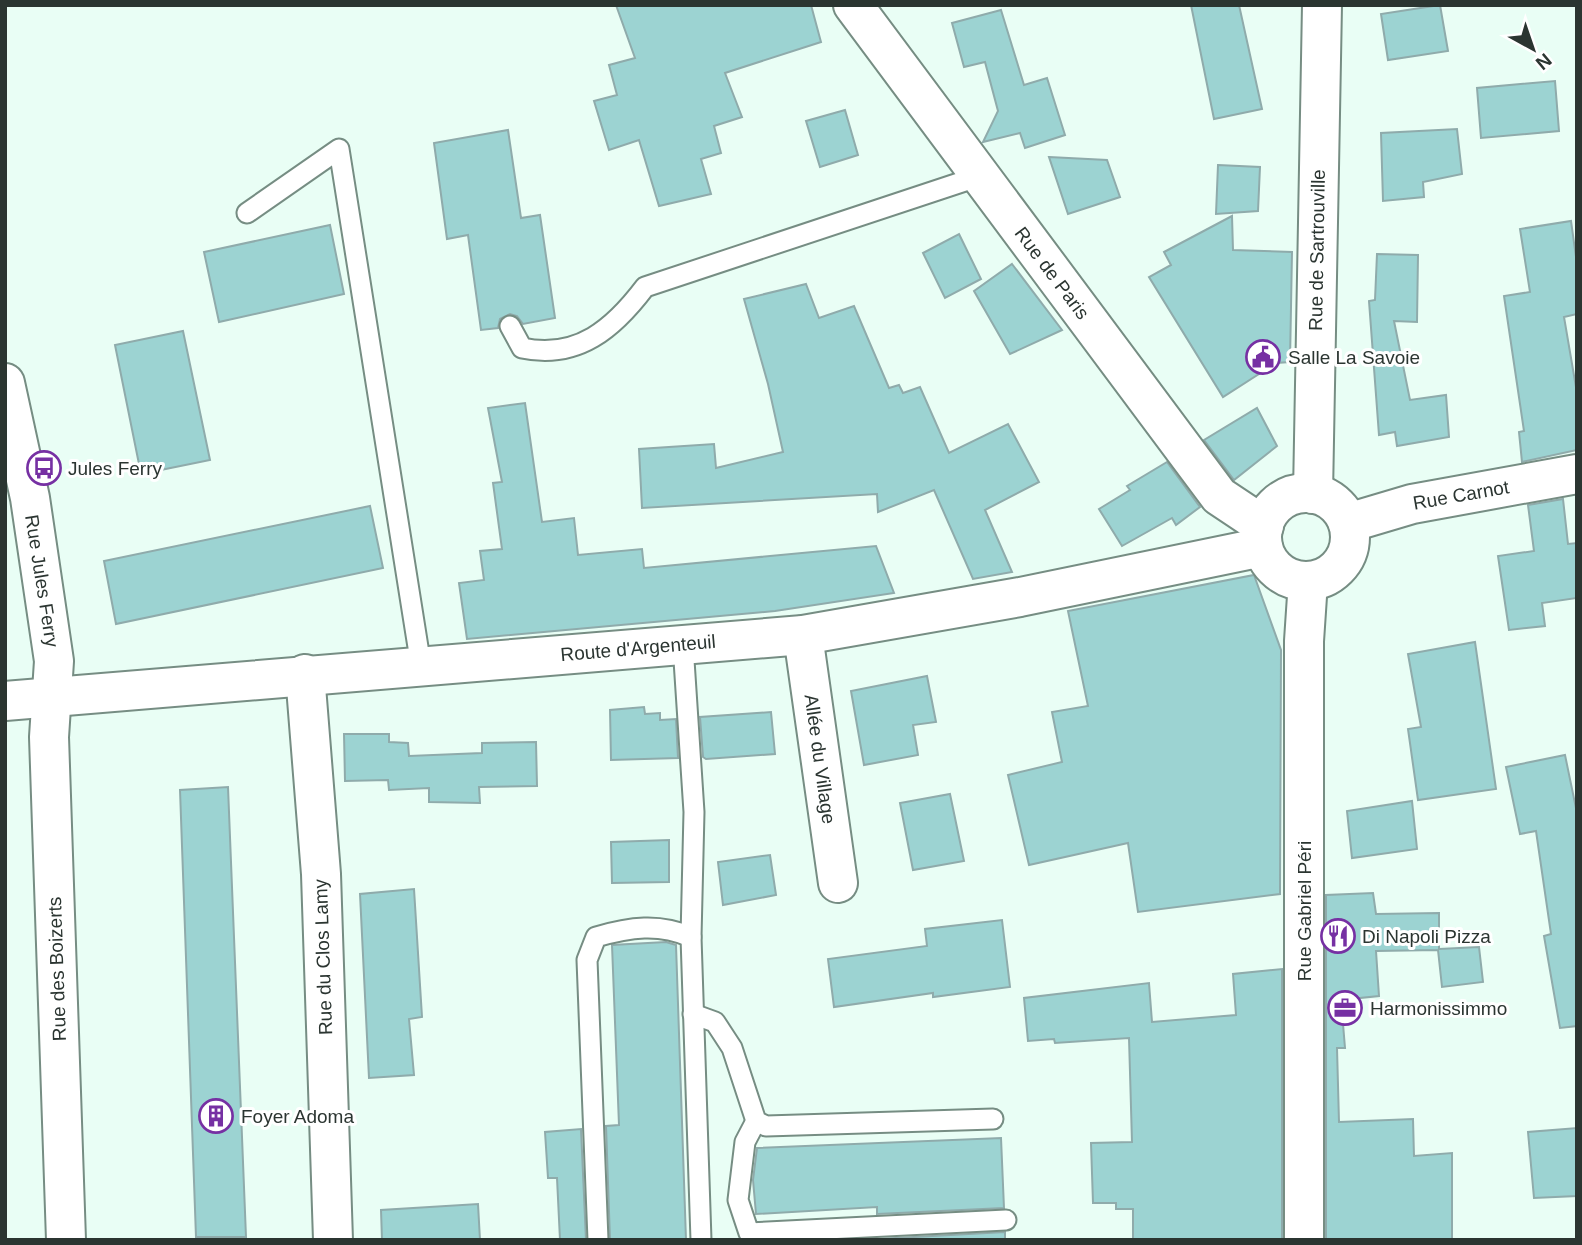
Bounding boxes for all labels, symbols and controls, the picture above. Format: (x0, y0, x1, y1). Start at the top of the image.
north arrow (1498, 14, 1568, 84)
text: N (1532, 49, 1556, 74)
street label: Rue de Sartrouville (1305, 169, 1329, 331)
street label: Rue de Paris (1011, 223, 1093, 323)
public building icon: Salle La Savoie (1244, 338, 1282, 376)
place label: Salle La Savoie (1288, 347, 1420, 368)
bus stop icon: Jules Ferry (25, 449, 63, 487)
place label: Jules Ferry (68, 458, 162, 479)
street label: Rue Carnot (1411, 476, 1511, 514)
street label: Rue Jules Ferry (21, 513, 63, 649)
street label: Route d'Argenteuil (560, 631, 716, 665)
street label: Allée du Village (801, 693, 839, 825)
street label: Rue Gabriel Péri (1294, 841, 1315, 981)
street label: Rue du Clos Lamy (310, 878, 336, 1035)
street label: Rue des Boizerts (44, 896, 70, 1042)
restaurant icon: Di Napoli Pizza (1319, 917, 1357, 955)
place label: Di Napoli Pizza (1362, 926, 1491, 947)
office icon: Harmonissimmo (1326, 989, 1364, 1027)
place label: Harmonissimmo (1370, 998, 1507, 1019)
building icon: Foyer Adoma (197, 1097, 235, 1135)
place label: Foyer Adoma (241, 1106, 354, 1127)

